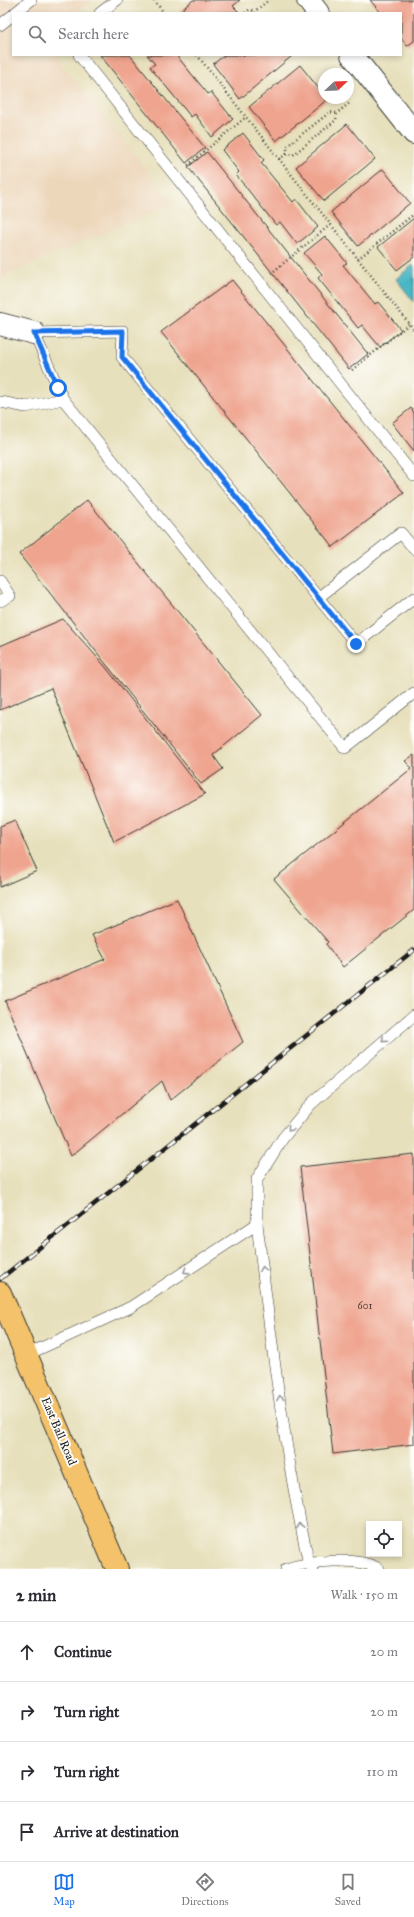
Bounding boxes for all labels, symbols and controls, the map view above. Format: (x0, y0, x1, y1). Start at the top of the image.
search box (12, 12, 402, 56)
icon: search (26, 23, 48, 45)
text: Search here (58, 25, 129, 43)
north arrow (318, 68, 354, 104)
route start (49, 379, 67, 397)
route end (347, 635, 365, 653)
one-way arrow (382, 1036, 389, 1043)
one-way arrow (288, 1125, 295, 1132)
one-way arrow (183, 1266, 190, 1274)
one-way arrow (259, 1266, 268, 1272)
house number: 601 (358, 1300, 372, 1312)
street label: East Ball Road (38, 1395, 80, 1467)
one-way arrow (277, 1395, 285, 1401)
map controls (366, 1521, 402, 1557)
button: locate (366, 1521, 402, 1557)
one-way arrow (297, 1523, 305, 1529)
text: 2 min (16, 1585, 56, 1606)
text: Walk · 150 m (330, 1587, 398, 1603)
icon: ahead (16, 1641, 38, 1663)
text: Continue (54, 1643, 112, 1661)
text: 20 m (370, 1644, 398, 1660)
icon: right (16, 1701, 38, 1723)
text: Turn right (54, 1703, 119, 1721)
text: 20 m (370, 1704, 398, 1720)
icon: right (16, 1761, 38, 1783)
text: Turn right (54, 1763, 119, 1781)
text: 110 m (366, 1764, 398, 1780)
icon: arrive (16, 1821, 38, 1843)
text: Arrive at destination (54, 1823, 179, 1841)
tab: Map (53, 1871, 75, 1908)
tab: Directions (181, 1871, 229, 1908)
tab: Saved (335, 1871, 361, 1908)

